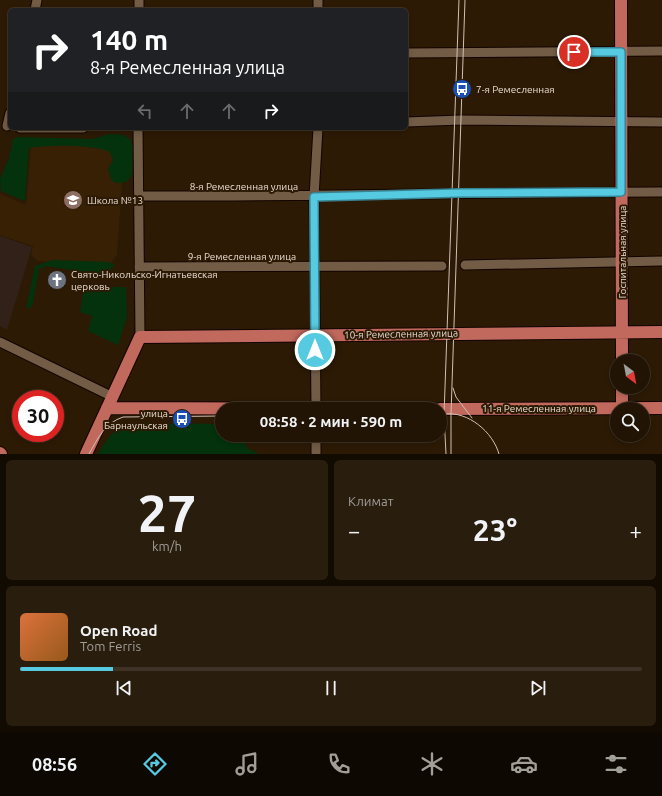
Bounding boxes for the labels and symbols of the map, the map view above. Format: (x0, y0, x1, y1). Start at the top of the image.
pin (557, 35, 591, 69)
bus stop icon: 7-я Ремесленная (451, 78, 473, 100)
place label: 7-я Ремесленная (476, 84, 555, 95)
street label: 8-я Ремесленная улица (190, 181, 298, 192)
school or university icon: Школа №13 (62, 189, 84, 211)
place label: Школа №13 (87, 195, 143, 206)
street label: Госпитальная улица (617, 206, 628, 298)
street label: 9-я Ремесленная улица (188, 251, 296, 262)
church icon: Свято-Никольско-Игнатьевская церковь (46, 269, 68, 291)
place label: Свято-Никольско-Игнатьевская церковь (71, 269, 218, 292)
street label: 10-я Ремесленная улица (344, 328, 458, 340)
position arrow (294, 329, 336, 371)
north arrow (610, 354, 650, 394)
speed limit sign: 30 (12, 390, 64, 442)
street label: 11-я Ремесленная улица (482, 403, 596, 414)
place label: улица Барнаульская (104, 408, 168, 431)
bus stop icon: улица Барнаульская (171, 408, 193, 430)

